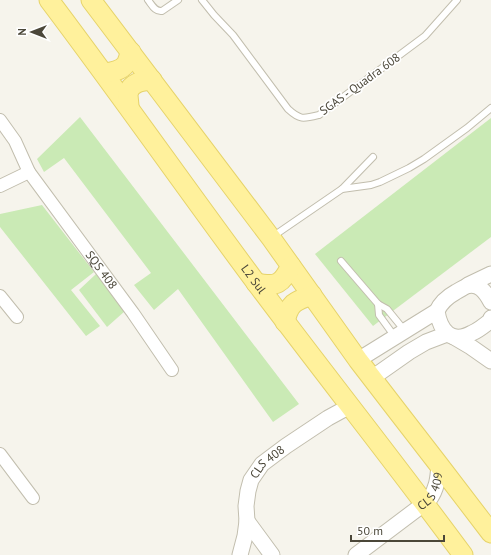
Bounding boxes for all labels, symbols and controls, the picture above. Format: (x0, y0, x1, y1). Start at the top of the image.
north arrow (12, 12, 52, 52)
text: N (15, 28, 29, 36)
street label: SGAS - Quadra 608 (317, 49, 403, 118)
street label: SQS 408 (83, 248, 121, 292)
street label: L2 Sul (238, 261, 270, 297)
street label: CLS 408 (246, 442, 287, 481)
street label: CLS 409 (414, 471, 445, 513)
scale bar (351, 517, 444, 543)
text: 50 m (357, 523, 383, 538)

